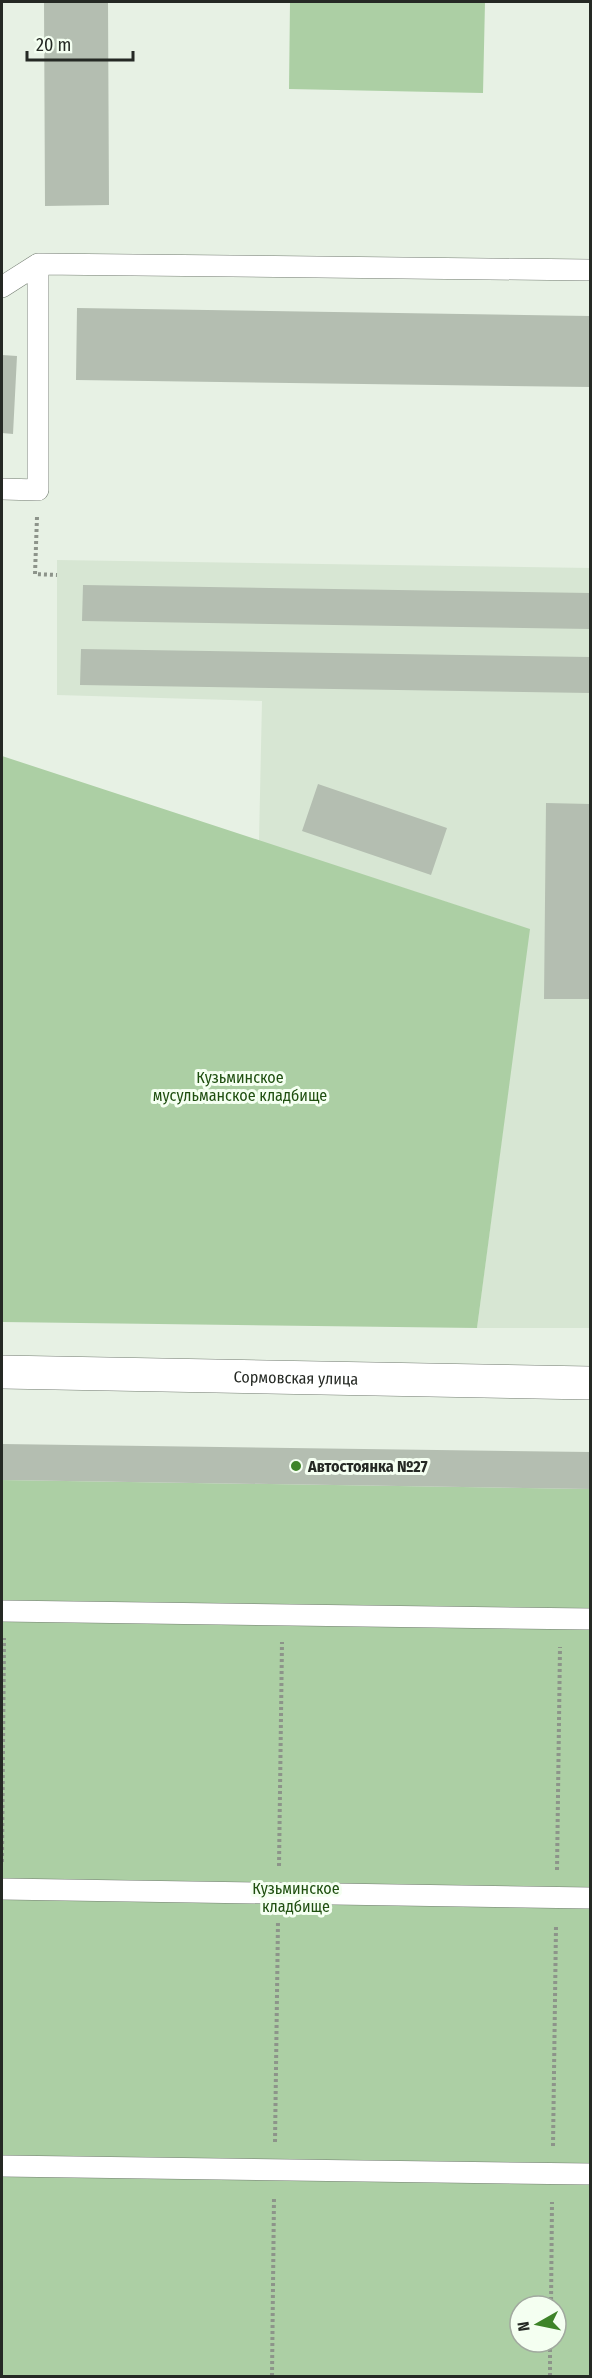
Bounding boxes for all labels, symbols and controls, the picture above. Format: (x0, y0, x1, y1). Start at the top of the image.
scale bar (27, 24, 134, 62)
text: 20 m (36, 34, 71, 56)
park label: Кузьминское мусульманское кладбище (153, 1068, 327, 1105)
street label: Сормовская улица (233, 1367, 359, 1389)
place label: Автостоянка №27 (307, 1457, 428, 1476)
marker: Автостоянка №27 (289, 1459, 303, 1473)
park label: Кузьминское кладбище (252, 1879, 340, 1916)
north arrow (508, 2294, 568, 2354)
text: N (514, 2320, 534, 2332)

